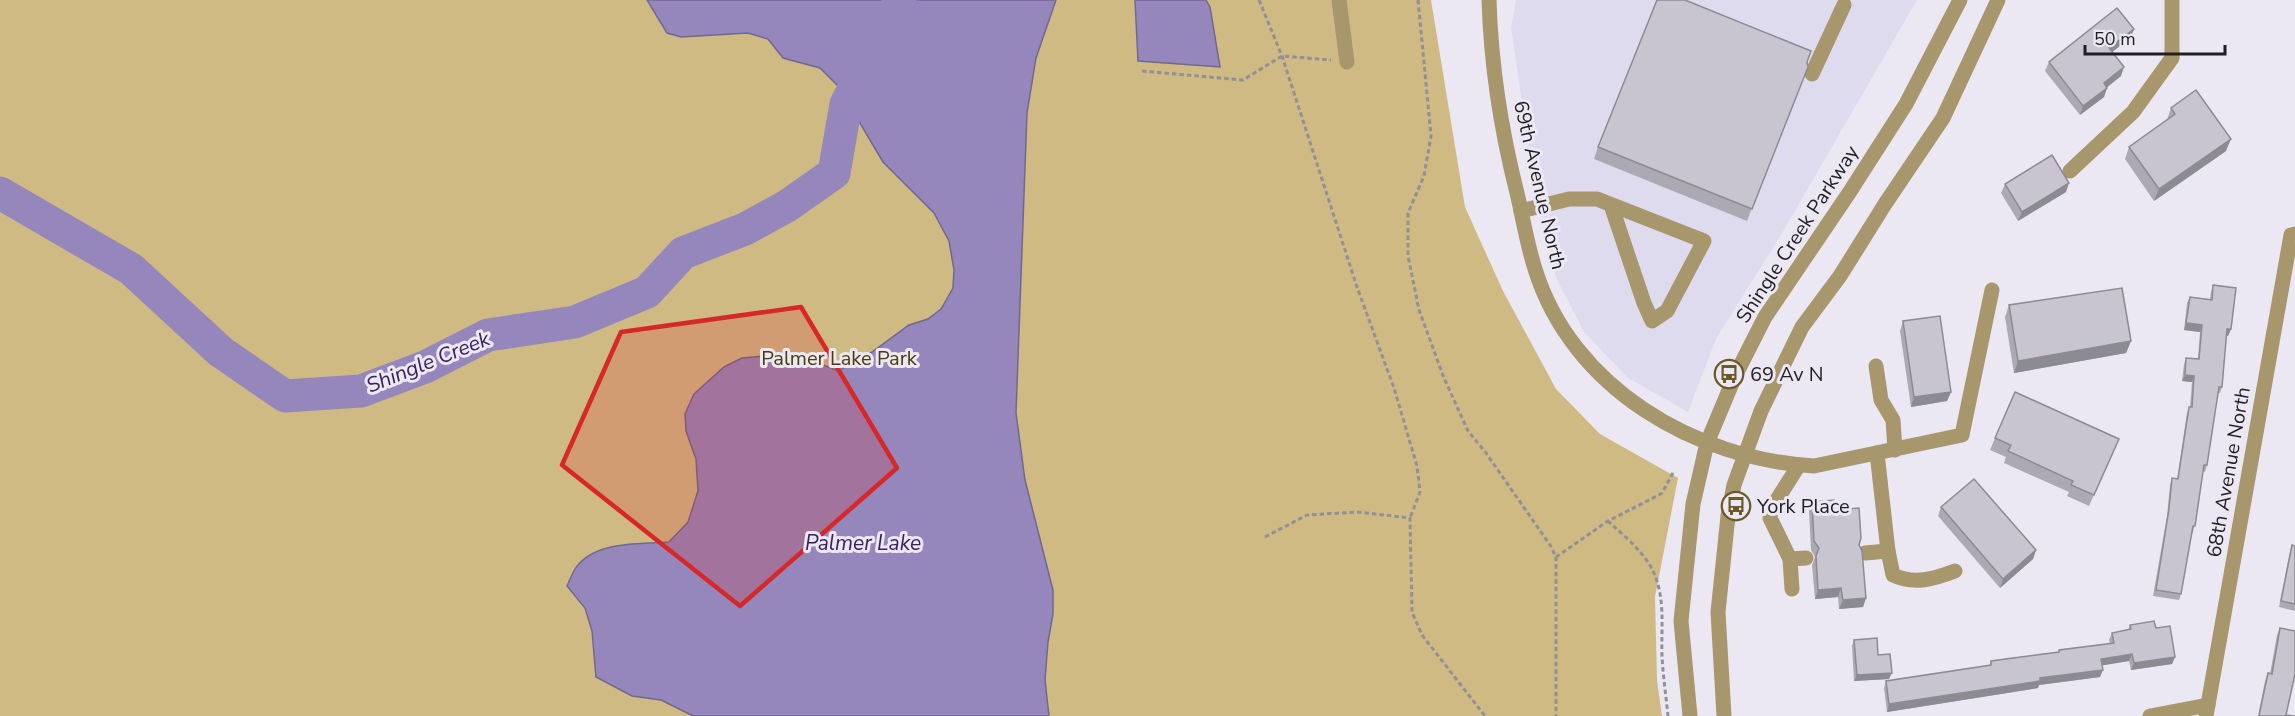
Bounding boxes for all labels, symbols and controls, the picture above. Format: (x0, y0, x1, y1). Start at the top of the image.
scale bar (2085, 18, 2224, 56)
text: 50 m (2094, 27, 2136, 51)
street label: 69th Avenue North (1507, 98, 1572, 272)
street label: Shingle Creek Parkway (1730, 140, 1865, 328)
water label: Shingle Creek (362, 324, 494, 400)
park label: Palmer Lake Park (761, 345, 918, 372)
bus stop icon: 69 Av N (1713, 358, 1745, 390)
place label: 69 Av N (1750, 361, 1823, 388)
street label: 68th Avenue North (2200, 385, 2257, 559)
bus stop icon: York Place (1720, 490, 1752, 522)
place label: York Place (1756, 493, 1850, 520)
water label: Palmer Lake (805, 529, 921, 557)

